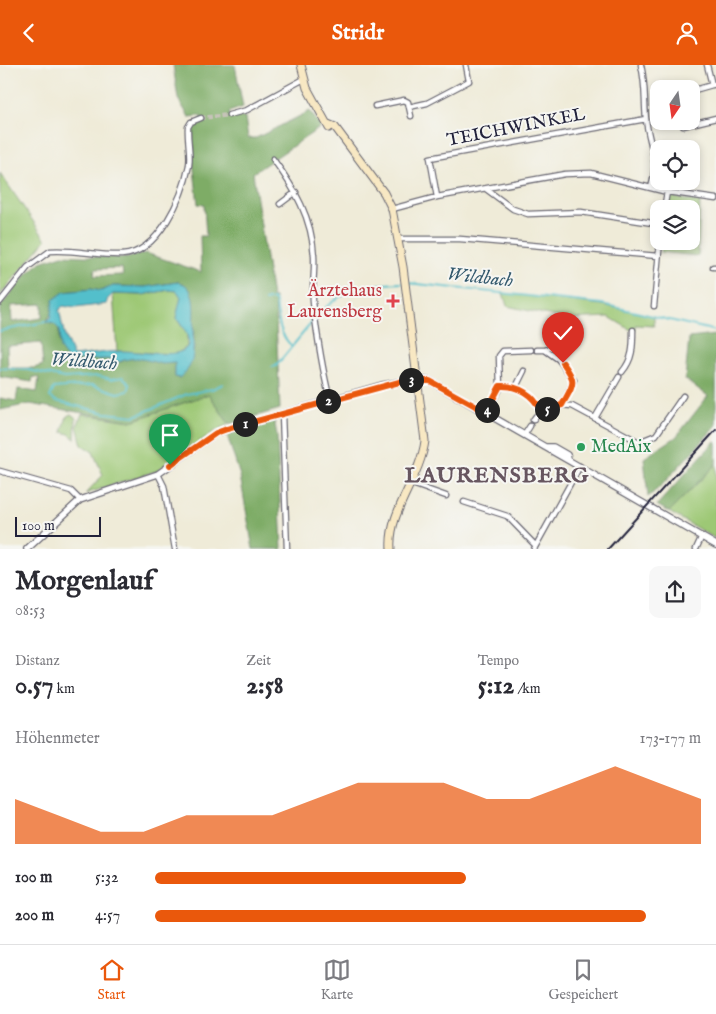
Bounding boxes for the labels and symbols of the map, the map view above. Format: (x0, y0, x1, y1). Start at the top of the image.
north arrow (650, 80, 700, 130)
street label: TEICHWINKEL (445, 103, 587, 153)
water label: Wildbach (446, 263, 514, 293)
place label: Ärztehaus Laurensberg (287, 279, 382, 324)
marker: Ärztehaus Laurensberg (386, 294, 400, 308)
pin (542, 312, 584, 363)
water label: Wildbach (50, 348, 118, 376)
pin: 3 (398, 367, 424, 393)
pin: 2 (316, 389, 340, 413)
pin: 4 (474, 397, 500, 423)
pin: 5 (534, 397, 560, 421)
pin: 1 (232, 411, 258, 437)
pin (149, 414, 191, 465)
place label: MedAix (591, 436, 652, 459)
marker: MedAix (575, 441, 587, 453)
district label: LAURENSBERG (405, 462, 589, 490)
scale bar (15, 514, 101, 537)

